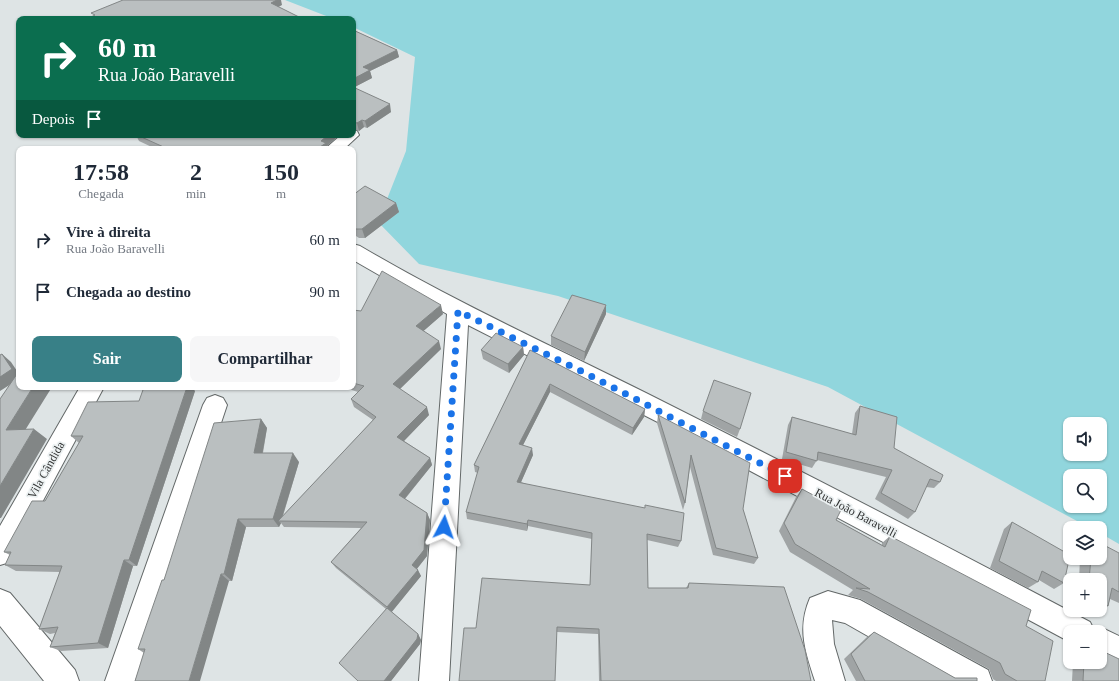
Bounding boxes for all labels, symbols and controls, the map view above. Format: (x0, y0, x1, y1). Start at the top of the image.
icon: right (32, 32, 84, 84)
text: 60 m (98, 32, 156, 63)
text: Rua João Baravelli (98, 65, 235, 85)
icon: arrive (83, 108, 105, 130)
text: Depois (32, 111, 75, 127)
text: 17:58 (73, 159, 129, 185)
text: 2 (190, 159, 202, 185)
text: 150 (263, 159, 299, 185)
text: Chegada (78, 186, 124, 201)
text: min (186, 186, 206, 201)
text: m (276, 186, 286, 201)
text: Vire à direita (66, 224, 151, 240)
icon: right (32, 229, 54, 251)
text: 60 m (310, 232, 340, 248)
text: Rua João Baravelli (66, 241, 165, 256)
icon: arrive (32, 281, 54, 303)
text: Chegada ao destino (66, 284, 191, 300)
text: 90 m (310, 284, 340, 300)
button: Sair (32, 336, 182, 382)
button: Compartilhar (190, 336, 340, 382)
map controls (1063, 417, 1107, 669)
button: sound (1063, 417, 1107, 461)
street label: Vila Cândida (25, 439, 68, 501)
pin (768, 459, 802, 493)
icon: arrive (774, 465, 796, 487)
button: search (1063, 469, 1107, 513)
street label: Rua João Baravelli (812, 485, 900, 541)
position arrow (423, 506, 465, 548)
button: layers (1063, 521, 1107, 565)
button: + (1063, 573, 1107, 617)
button: − (1063, 625, 1107, 669)

